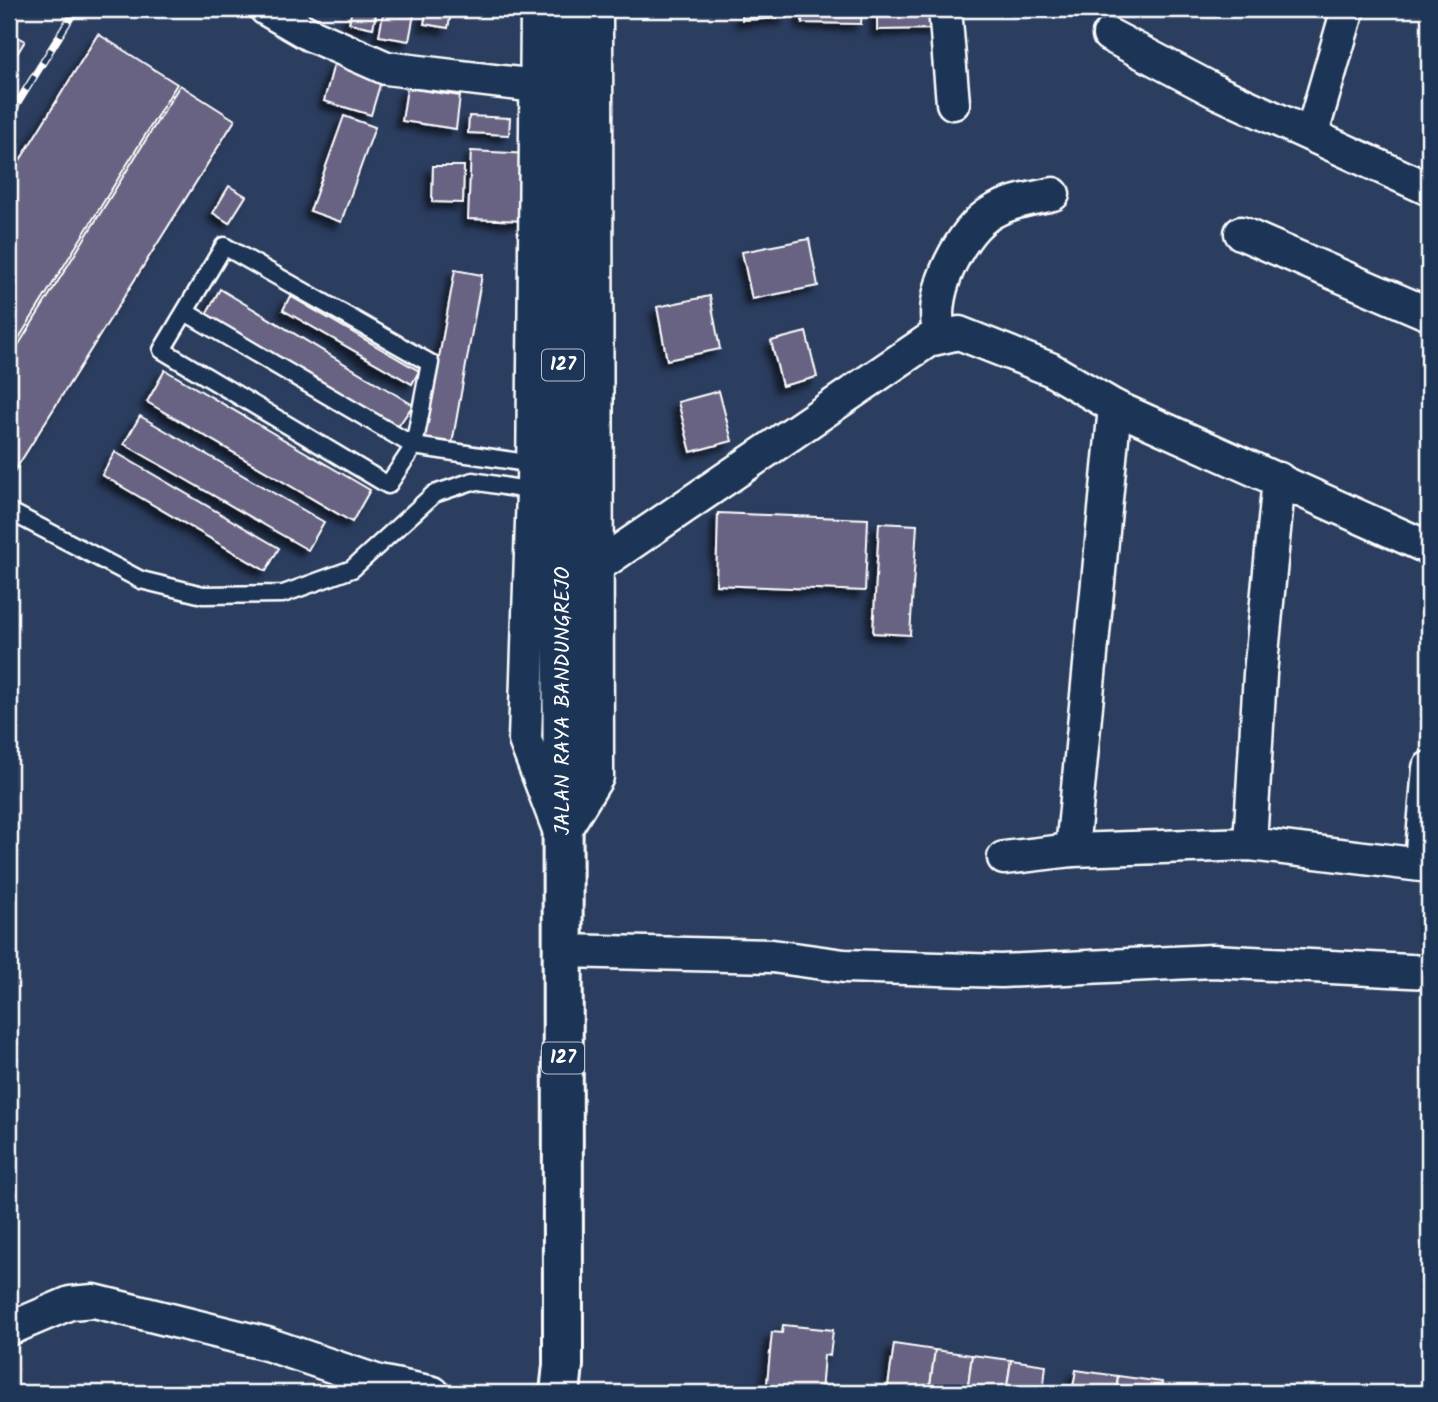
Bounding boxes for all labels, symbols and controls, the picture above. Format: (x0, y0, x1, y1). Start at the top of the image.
road number: 127 (542, 350, 584, 380)
street label: JALAN RAYA BANDUNGREJO (547, 567, 580, 835)
road number: 127 (542, 1042, 584, 1074)

